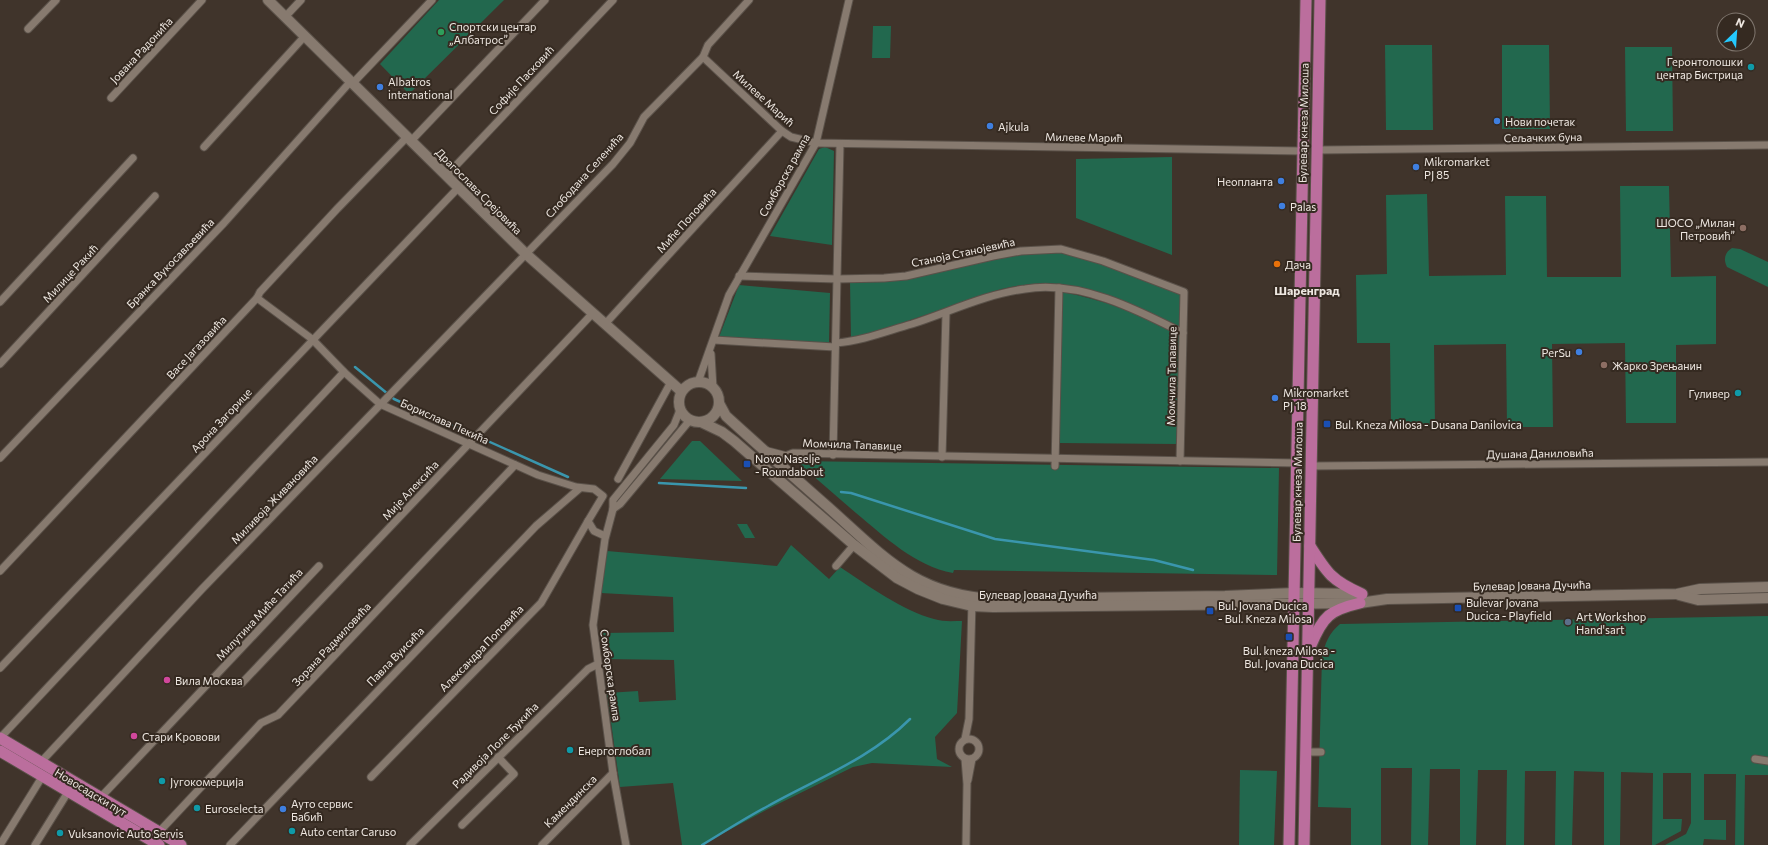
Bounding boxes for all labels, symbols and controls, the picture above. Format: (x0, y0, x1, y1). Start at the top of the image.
north arrow (1716, 12, 1756, 52)
street label: Јована Радонића (107, 14, 176, 86)
text: N (1734, 15, 1747, 30)
place label: Спортски центар „Албатрос” (449, 20, 536, 46)
marker: Спортски центар „Албатрос” (436, 27, 446, 37)
street label: Софије Пасковић (486, 43, 556, 117)
place label: Геронтолошки центар Бистрица (1656, 55, 1743, 81)
marker: Геронтолошки центар Бистрица (1746, 62, 1756, 72)
street label: Булевар кнеза Милоша (1295, 63, 1311, 183)
street label: Милеве Марић (731, 67, 797, 129)
place label: Albatros international (388, 75, 453, 101)
marker: Albatros international (375, 82, 385, 92)
place label: Нови почетак (1505, 115, 1575, 128)
marker: Нови почетак (1492, 116, 1502, 126)
place label: Ajkula (998, 120, 1029, 133)
marker: Ajkula (985, 121, 995, 131)
street label: Слободана Селенића (542, 130, 626, 220)
street label: Милеве Марић (1045, 130, 1123, 144)
street label: Сељачких буна (1504, 130, 1582, 144)
street label: Сомборска рампа (756, 131, 812, 219)
street label: Драгослава Срејовића (433, 145, 525, 237)
place label: Mikromarket PJ 85 (1424, 155, 1490, 182)
marker: Mikromarket PJ 85 (1411, 162, 1421, 172)
place label: Неопланта (1217, 175, 1273, 188)
marker: Неопланта (1276, 176, 1286, 186)
street label: Миће Поповића (653, 185, 719, 255)
place label: Palas (1290, 200, 1316, 213)
marker: Palas (1277, 201, 1287, 211)
street label: Бранка Вукосављевића (124, 215, 216, 311)
place label: ШОСО „Милан Петровић” (1656, 216, 1735, 242)
marker: ШОСО „Милан Петровић” (1738, 223, 1748, 233)
street label: Станоја Станојевића (910, 235, 1016, 269)
street label: Милице Ракић (40, 241, 100, 305)
place label: Дача (1285, 258, 1311, 271)
marker: Дача (1272, 259, 1282, 269)
district label: Шаренград (1274, 283, 1340, 297)
street label: Васе Јагазовића (163, 313, 229, 382)
street label: Момчила Тапавице (1164, 326, 1178, 426)
place label: PerSu (1541, 346, 1571, 359)
marker: PerSu (1574, 347, 1584, 357)
place label: Жарко Зрењанин (1612, 359, 1702, 372)
marker: Жарко Зрењанин (1599, 360, 1609, 370)
street label: Арона Загорице (188, 385, 254, 455)
place label: Mikromarket PJ 18 (1283, 386, 1349, 413)
place label: Гуливер (1688, 387, 1730, 400)
marker: Гуливер (1733, 388, 1743, 398)
marker: Mikromarket PJ 18 (1270, 393, 1280, 403)
street label: Борислава Пекића (399, 396, 491, 446)
place label: Bul. Kneza Milosa - Dusana Danilovica (1335, 418, 1522, 431)
marker: Bul. Kneza Milosa - Dusana Danilovica (1322, 419, 1332, 429)
street label: Булевар кнеза Милоша (1289, 422, 1305, 542)
street label: Момчила Тапавице (802, 436, 902, 452)
street label: Душана Даниловића (1486, 446, 1594, 460)
street label: Миливоја Живановића (228, 452, 320, 546)
place label: Novo Naselje - Roundabout (755, 452, 824, 478)
street label: Мије Алексића (379, 458, 441, 522)
marker: Novo Naselje - Roundabout (742, 459, 752, 469)
street label: Милутина Миће Татића (213, 565, 305, 663)
street label: Булевар Јована Дучића (1473, 577, 1591, 594)
street label: Булевар Јована Дучића (979, 588, 1097, 602)
place label: Bulevar Jovana Ducica - Playfield (1466, 596, 1552, 622)
place label: Bul. Jovana Ducica - Bul. Kneza Milosa (1218, 599, 1312, 625)
street label: Зорана Радмиловића (289, 600, 373, 688)
street label: Александра Поповића (436, 602, 526, 694)
marker: Bulevar Jovana Ducica - Playfield (1453, 603, 1463, 613)
marker: Bul. Jovana Ducica - Bul. Kneza Milosa (1205, 606, 1215, 616)
place label: Art Workshop Hand'sart (1576, 610, 1646, 636)
marker: Art Workshop Hand'sart (1563, 617, 1573, 627)
street label: Павла Вуисића (364, 624, 426, 688)
street label: Сомборска рампа (598, 628, 624, 722)
marker: Bul. kneza Milosa - Bul. Jovana Ducica (1284, 632, 1294, 642)
place label: Bul. kneza Milosa - Bul. Jovana Ducica (1243, 644, 1335, 671)
place label: Вила Москва (175, 674, 243, 687)
marker: Вила Москва (162, 675, 172, 685)
street label: Радивоја Лоле Ђукића (449, 699, 541, 791)
place label: Стари Кровови (142, 730, 220, 743)
marker: Стари Кровови (129, 731, 139, 741)
place label: Енергоглобал (578, 744, 651, 757)
marker: Енергоглобал (565, 745, 575, 755)
street label: Новосадски пут (53, 765, 129, 819)
street label: Камендинска (541, 772, 599, 830)
place label: Југокомерција (170, 775, 244, 789)
marker: Југокомерција (157, 776, 167, 786)
place label: Ауто сервис Бабић (291, 797, 353, 823)
place label: Euroselecta (205, 802, 263, 815)
marker: Euroselecta (192, 803, 202, 813)
marker: Ауто сервис Бабић (278, 804, 288, 814)
place label: Auto centar Caruso (300, 825, 397, 838)
marker: Auto centar Caruso (287, 826, 297, 836)
place label: Vuksanovic Auto Servis (68, 827, 183, 840)
marker: Vuksanovic Auto Servis (55, 828, 65, 838)

